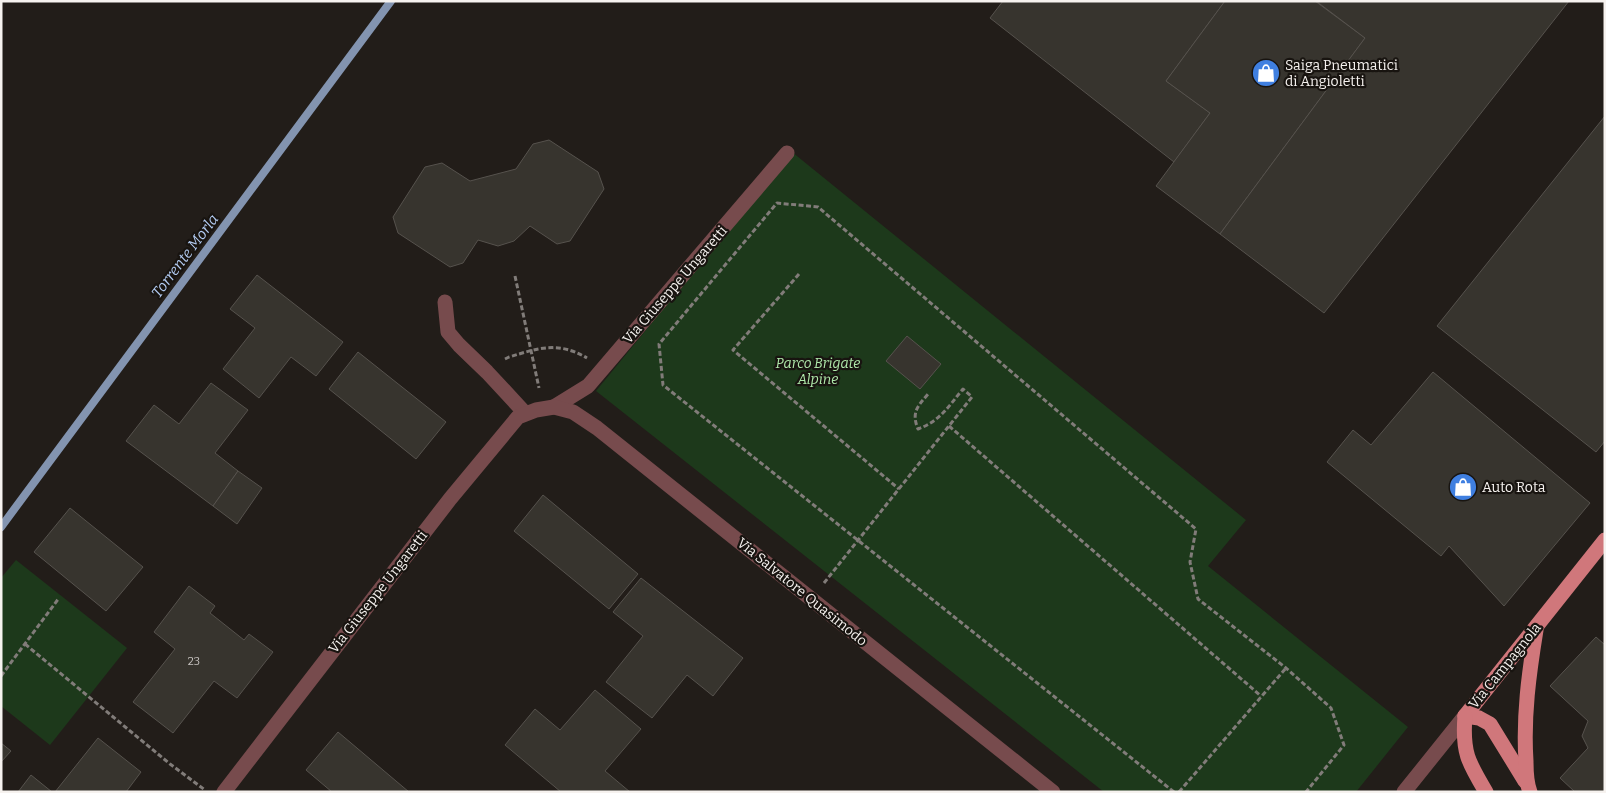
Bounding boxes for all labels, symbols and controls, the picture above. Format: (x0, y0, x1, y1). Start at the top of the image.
place label: Saiga Pneumatici di Angioletti (1285, 57, 1398, 90)
shop icon: Saiga Pneumatici di Angioletti (1251, 58, 1281, 88)
water label: Torrente Morla (148, 211, 222, 301)
street label: Via Giuseppe Ungaretti (619, 223, 731, 347)
park label: Parco Brigate Alpine (776, 355, 860, 388)
shop icon: Auto Rota (1448, 472, 1478, 502)
place label: Auto Rota (1482, 479, 1546, 496)
street label: Via Giuseppe Ungaretti (325, 527, 431, 657)
street label: Via Salvatore Quasimodo (734, 534, 870, 650)
street label: Via Campagnola (1465, 619, 1545, 712)
house number: 23 (188, 655, 200, 668)

